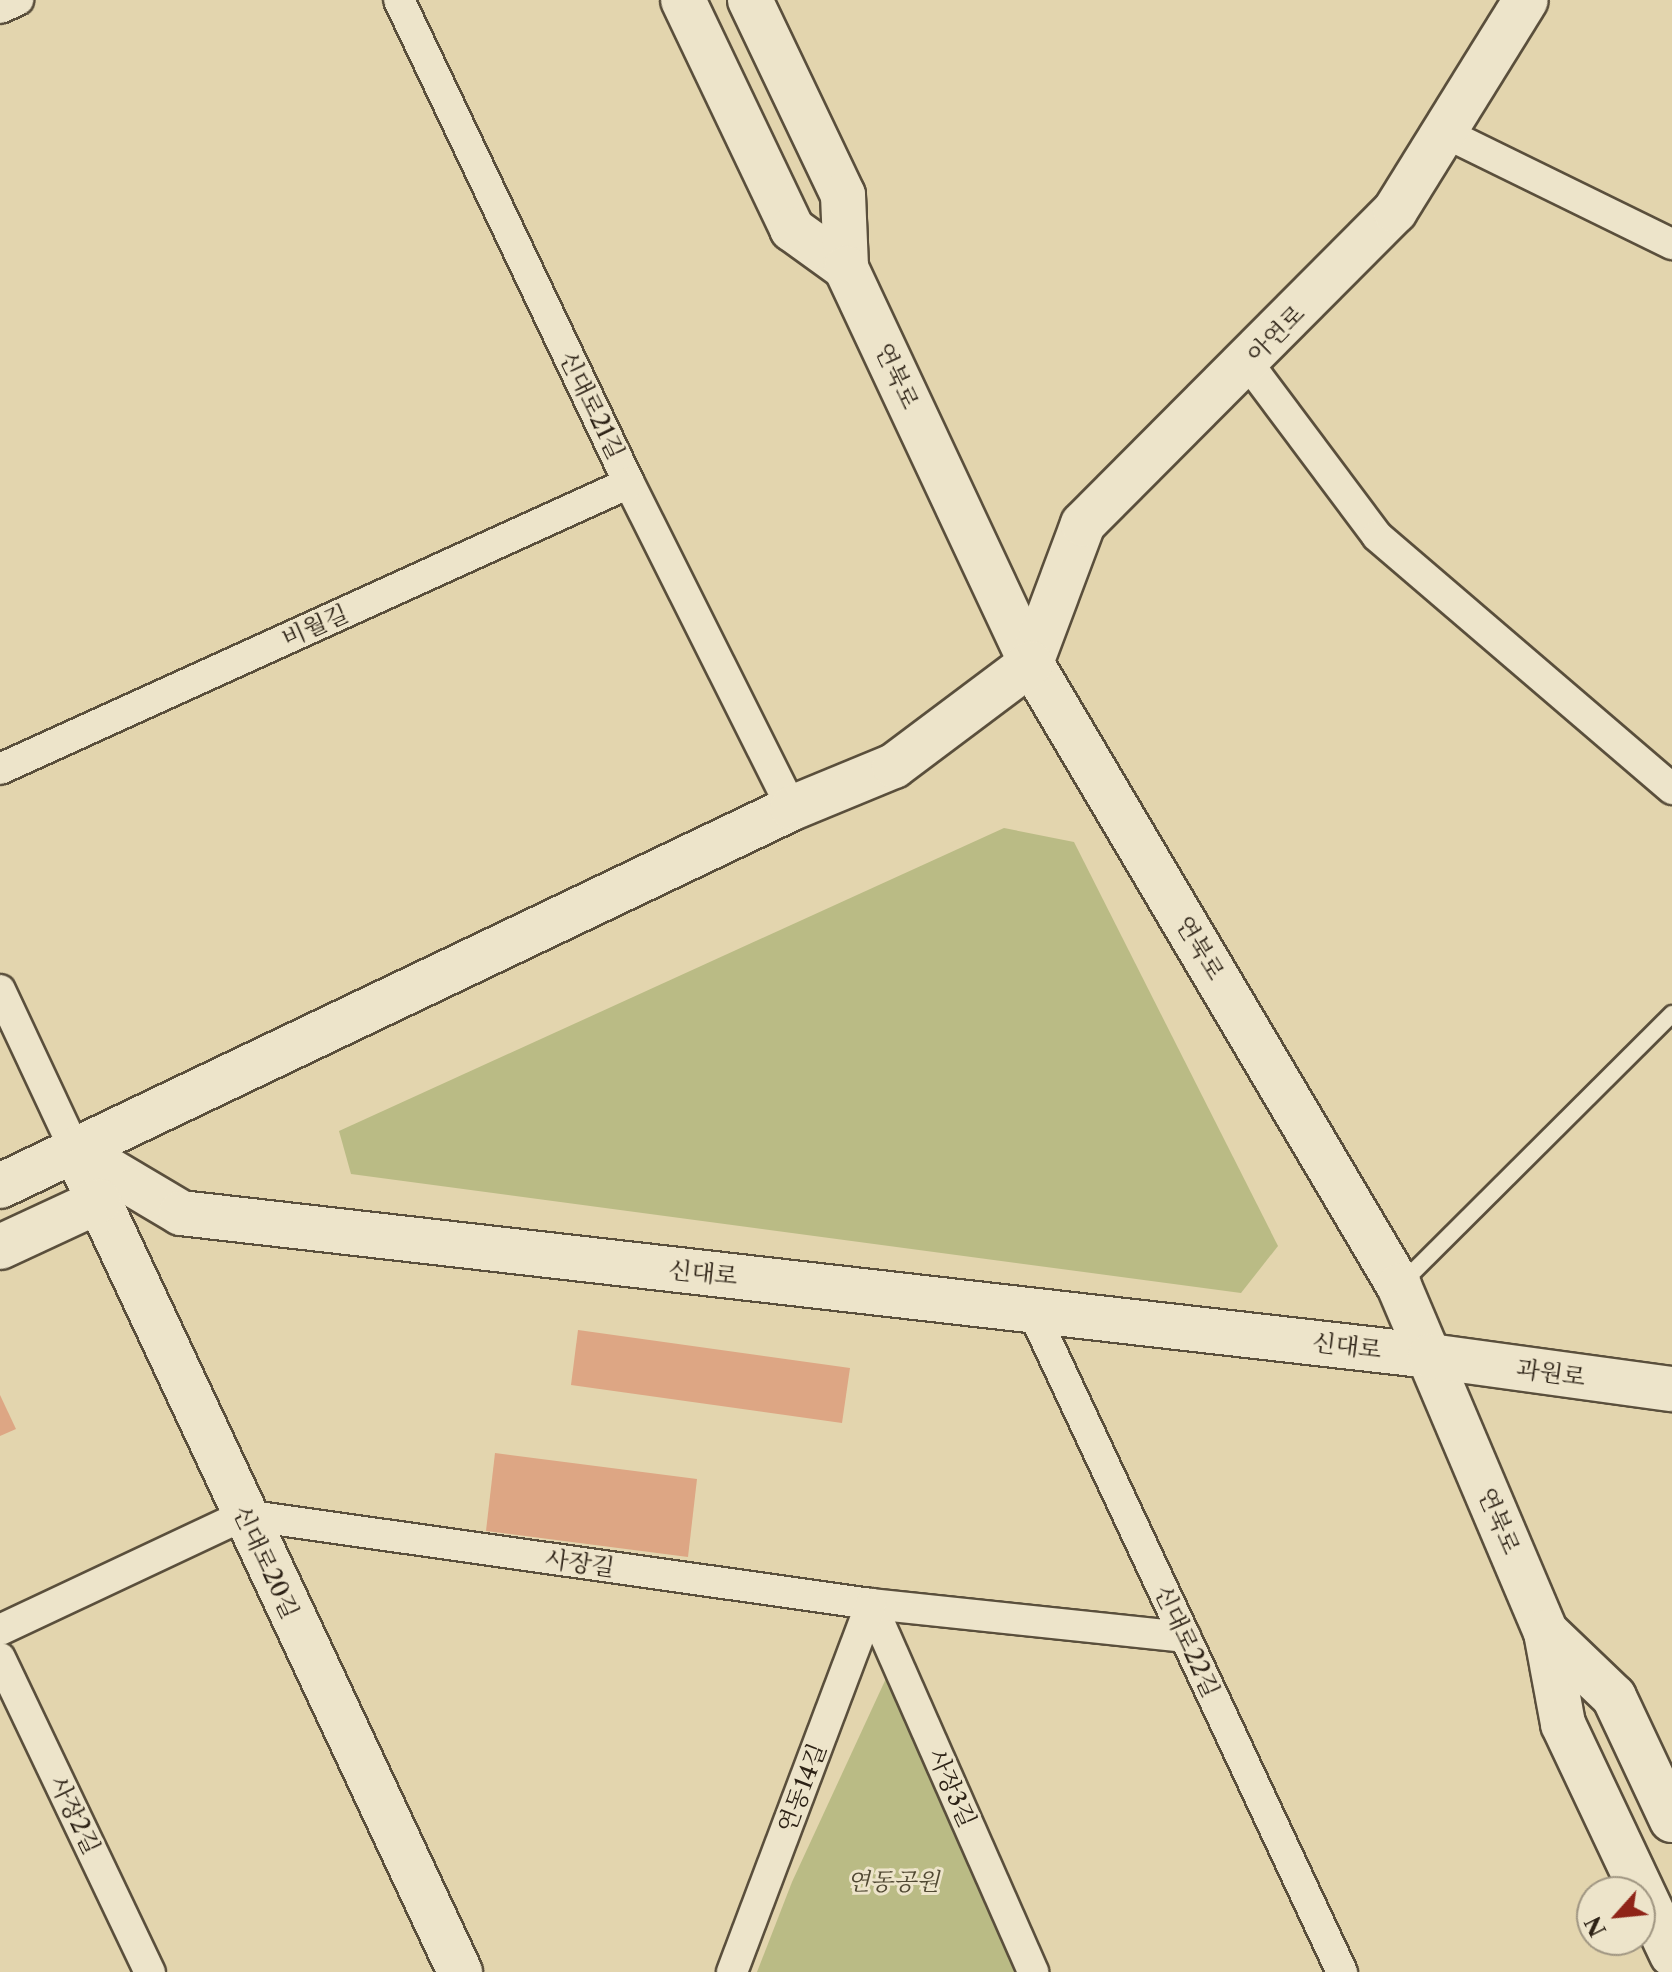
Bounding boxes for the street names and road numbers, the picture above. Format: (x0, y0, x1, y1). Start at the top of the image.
street label: 아연로 (1241, 299, 1311, 369)
street label: 연북로 (869, 338, 925, 414)
street label: 신대로21길 (553, 346, 631, 464)
street label: 비월길 (277, 599, 353, 653)
street label: 연북로 (1170, 911, 1230, 985)
street label: 신대로 (667, 1255, 739, 1291)
street label: 신대로 (1311, 1327, 1383, 1365)
street label: 과원로 (1515, 1354, 1587, 1392)
street label: 연북로 (1472, 1483, 1526, 1559)
street label: 신대로20길 (227, 1501, 305, 1623)
street label: 사장길 (544, 1544, 616, 1582)
street label: 신대로22길 (1149, 1580, 1225, 1702)
street label: 연동14길 (772, 1739, 832, 1837)
street label: 사장3길 (922, 1744, 982, 1832)
street label: 사장2길 (44, 1771, 106, 1859)

